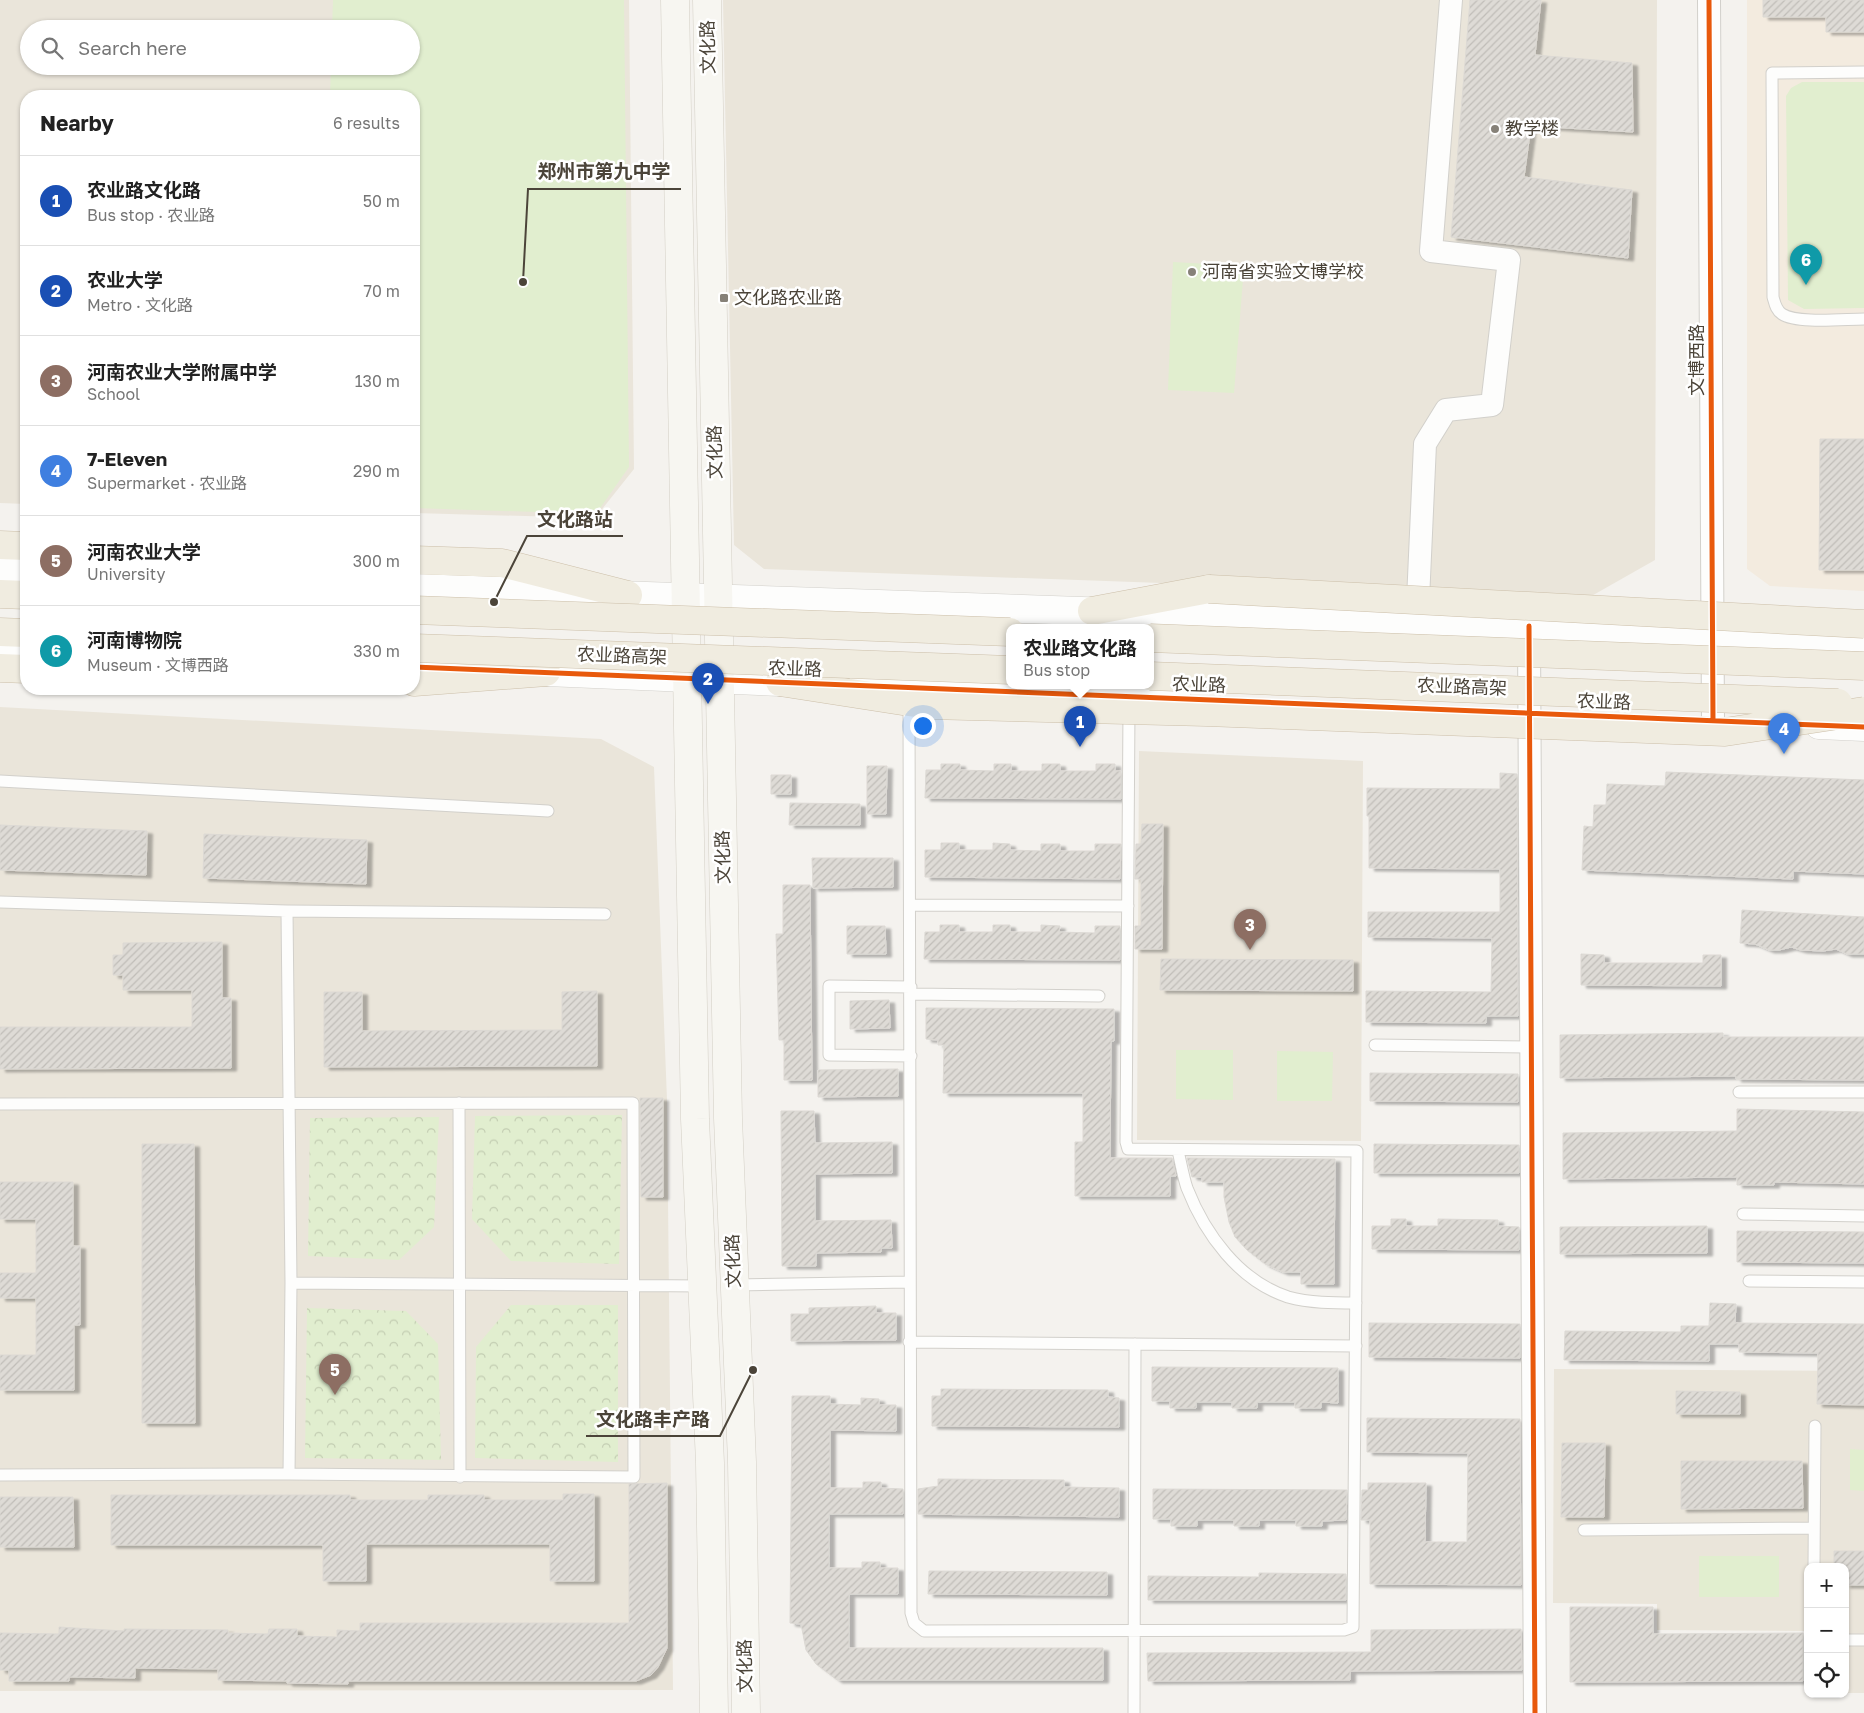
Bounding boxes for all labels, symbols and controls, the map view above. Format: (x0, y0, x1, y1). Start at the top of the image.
search box (20, 20, 420, 75)
street label: 文化路 (696, 20, 718, 74)
icon: search (38, 34, 66, 62)
text: Search here (78, 36, 187, 59)
text: Nearby (40, 110, 114, 136)
text: 6 results (333, 113, 400, 133)
place label: 教学楼 (1505, 117, 1559, 139)
marker: 教学楼 (1489, 123, 1501, 135)
callout: 郑州市第九中学 (528, 155, 681, 189)
text: 郑州市第九中学 (537, 159, 671, 182)
text: 农业路文化路 (87, 178, 201, 201)
text: 1 (52, 191, 60, 211)
text: 50 m (363, 191, 400, 211)
text: Bus stop · 农业路 (87, 205, 215, 225)
pin: 6 (1790, 244, 1822, 285)
place label: 河南省实验文博学校 (1202, 260, 1364, 282)
marker: 河南省实验文博学校 (1186, 266, 1198, 278)
text: 农业大学 (87, 268, 163, 291)
text: 2 (51, 281, 61, 301)
text: 70 m (363, 281, 400, 301)
place label: 文化路农业路 (734, 286, 842, 308)
marker: 文化路农业路 (718, 292, 730, 304)
text: Metro · 文化路 (87, 295, 193, 315)
street label: 文博西路 (1685, 324, 1707, 396)
text: 河南农业大学附属中学 (87, 360, 277, 383)
text: 3 (51, 371, 61, 391)
text: 130 m (355, 371, 400, 391)
text: School (87, 384, 140, 404)
street label: 文化路 (703, 425, 725, 479)
text: 7-Eleven (87, 447, 167, 470)
text: 4 (51, 461, 61, 481)
text: 290 m (353, 461, 400, 481)
text: Supermarket · 农业路 (87, 473, 247, 493)
callout: 文化路站 (527, 502, 623, 536)
text: 文化路站 (537, 507, 613, 530)
text: 河南农业大学 (87, 540, 201, 563)
text: 5 (51, 551, 61, 571)
text: 300 m (353, 551, 400, 571)
text: University (87, 564, 165, 584)
popup (1006, 624, 1154, 689)
text: 河南博物院 (87, 628, 182, 651)
text: 农业路文化路 (1023, 636, 1137, 659)
text: 6 (51, 641, 61, 661)
text: 330 m (353, 641, 400, 661)
street label: 农业路高架 (577, 642, 667, 668)
text: Museum · 文博西路 (87, 655, 229, 675)
street label: 农业路 (768, 656, 822, 680)
text: Bus stop (1023, 660, 1090, 680)
pin: 2 (692, 663, 724, 704)
street label: 农业路 (1172, 672, 1226, 696)
street label: 农业路高架 (1417, 673, 1507, 699)
street label: 农业路 (1577, 689, 1631, 713)
pin: 1 (1064, 706, 1096, 747)
your location (910, 713, 936, 739)
pin: 4 (1768, 713, 1800, 754)
street label: 文化路 (711, 830, 733, 884)
pin: 3 (1234, 909, 1266, 950)
street label: 文化路 (720, 1234, 744, 1288)
pin: 5 (319, 1354, 351, 1395)
callout: 文化路丰产路 (586, 1402, 720, 1436)
text: 文化路丰产路 (596, 1407, 710, 1430)
map controls (1804, 1563, 1849, 1698)
button: + (1804, 1563, 1849, 1608)
button: − (1804, 1608, 1849, 1653)
street label: 文化路 (733, 1639, 755, 1693)
button: locate (1804, 1653, 1849, 1698)

